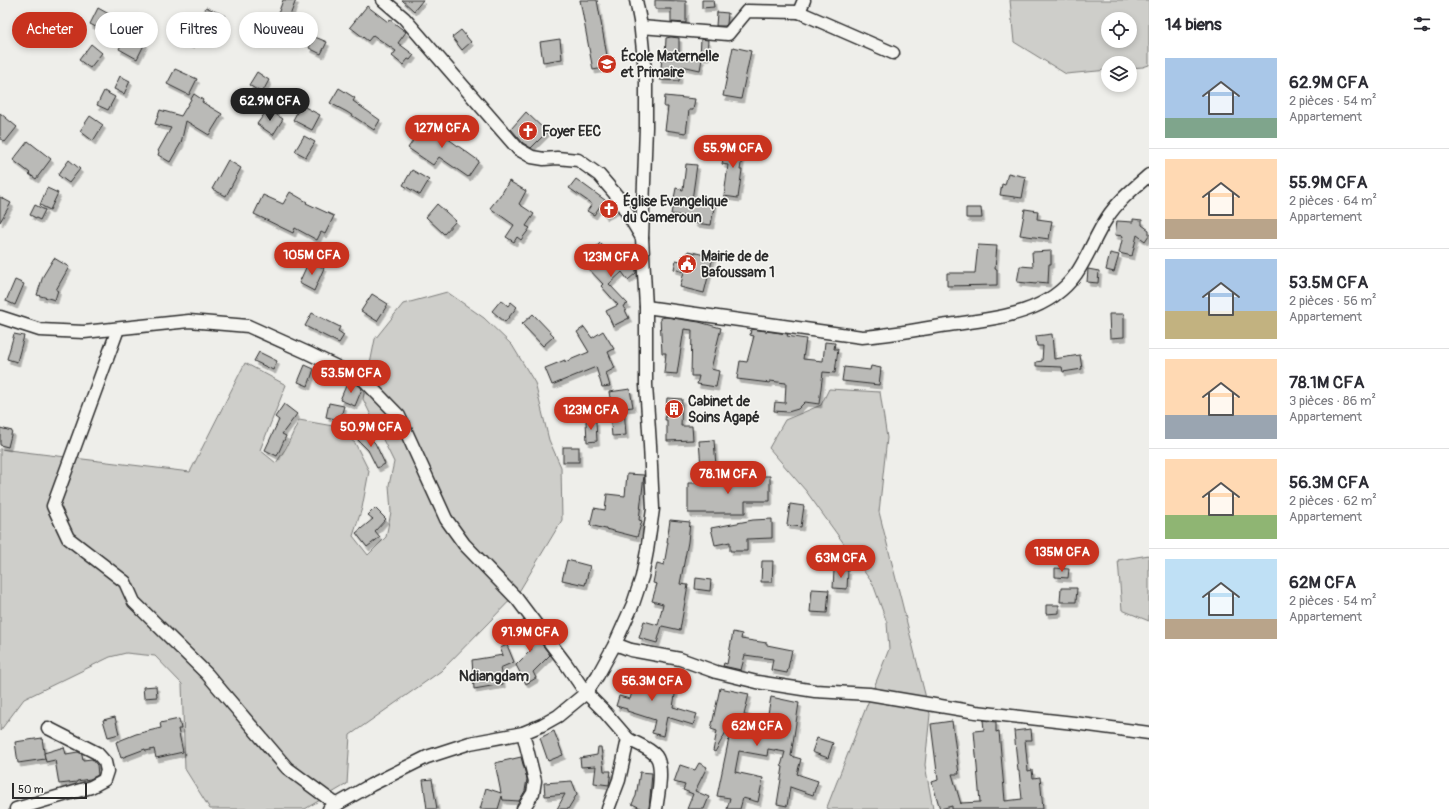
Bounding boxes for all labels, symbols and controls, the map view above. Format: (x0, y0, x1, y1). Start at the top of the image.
chip: Acheter (12, 12, 87, 48)
chip: Louer (95, 12, 158, 48)
chip: Filtres (166, 12, 231, 48)
chip: Nouveau (239, 12, 318, 48)
map controls (1101, 12, 1137, 92)
button: locate (1101, 12, 1137, 48)
icon: filters (1411, 13, 1433, 35)
text: 14 biens (1165, 14, 1222, 35)
place label: École Maternelle et Primaire (620, 47, 720, 81)
school or university icon: École Maternelle et Primaire (596, 53, 618, 75)
button: layers (1101, 56, 1137, 92)
text: 62.9M CFA (1289, 72, 1369, 93)
icon: home (1197, 74, 1245, 122)
pin: 62.9M CFA (224, 88, 316, 122)
text: 62.9M CFA (240, 93, 300, 109)
text: 2 pièces · 54 m² (1289, 93, 1377, 109)
text: Appartement (1289, 109, 1362, 125)
pin: 127M CFA (401, 115, 483, 149)
text: 127M CFA (414, 120, 470, 136)
church icon: Foyer EEC (517, 120, 539, 142)
place label: Foyer EEC (542, 123, 602, 140)
pin: 55.9M CFA (687, 135, 779, 169)
text: 55.9M CFA (703, 140, 763, 156)
text: 55.9M CFA (1289, 172, 1368, 193)
icon: home (1197, 175, 1245, 223)
place label: Église Evangelique du Cameroun (623, 192, 729, 226)
text: 2 pièces · 64 m² (1289, 193, 1377, 209)
church icon: Église Evangelique du Cameroun (598, 198, 620, 220)
text: Appartement (1289, 209, 1362, 225)
pin: 105M CFA (271, 242, 353, 276)
pin: 123M CFA (570, 244, 652, 278)
text: 105M CFA (283, 247, 341, 263)
place label: Mairie de de Bafoussam 1 (701, 248, 775, 281)
text: 123M CFA (583, 249, 639, 265)
public building icon: Mairie de de Bafoussam 1 (676, 253, 698, 275)
text: 53.5M CFA (1289, 272, 1368, 293)
icon: home (1197, 275, 1245, 323)
text: 2 pièces · 56 m² (1289, 293, 1377, 309)
text: Appartement (1289, 309, 1362, 325)
pin: 53.5M CFA (305, 360, 397, 394)
text: 53.5M CFA (321, 365, 381, 381)
text: 78.1M CFA (1289, 372, 1365, 393)
icon: home (1197, 375, 1245, 423)
place label: Cabinet de Soins Agapé (688, 393, 760, 426)
text: 3 pièces · 86 m² (1289, 393, 1376, 409)
pin: 123M CFA (550, 397, 632, 431)
building icon: Cabinet de Soins Agapé (663, 398, 685, 420)
text: 123M CFA (563, 402, 619, 418)
text: Appartement (1289, 409, 1362, 425)
pin: 50.9M CFA (325, 414, 417, 448)
text: 50.9M CFA (340, 419, 402, 435)
pin: 78.1M CFA (682, 461, 774, 495)
text: 78.1M CFA (699, 466, 757, 482)
text: 56.3M CFA (1289, 472, 1369, 493)
icon: home (1197, 475, 1245, 523)
text: 2 pièces · 62 m² (1289, 493, 1377, 509)
text: Appartement (1289, 509, 1362, 525)
pin: 135M CFA (1021, 539, 1103, 573)
text: 135M CFA (1034, 544, 1090, 560)
pin: 63M CFA (804, 545, 878, 579)
text: 63M CFA (815, 550, 867, 566)
text: 62M CFA (1289, 572, 1356, 593)
icon: home (1197, 575, 1245, 623)
text: 2 pièces · 54 m² (1289, 593, 1377, 609)
text: Appartement (1289, 609, 1362, 625)
pin: 91.9M CFA (484, 619, 576, 653)
text: 91.9M CFA (501, 624, 559, 640)
district label: Ndiangdam (459, 667, 529, 686)
pin: 56.3M CFA (606, 668, 698, 702)
text: 56.3M CFA (621, 673, 683, 689)
pin: 62M CFA (720, 713, 794, 747)
text: 62M CFA (731, 718, 783, 734)
scale bar (12, 781, 87, 800)
text: 50 m (18, 783, 44, 796)

